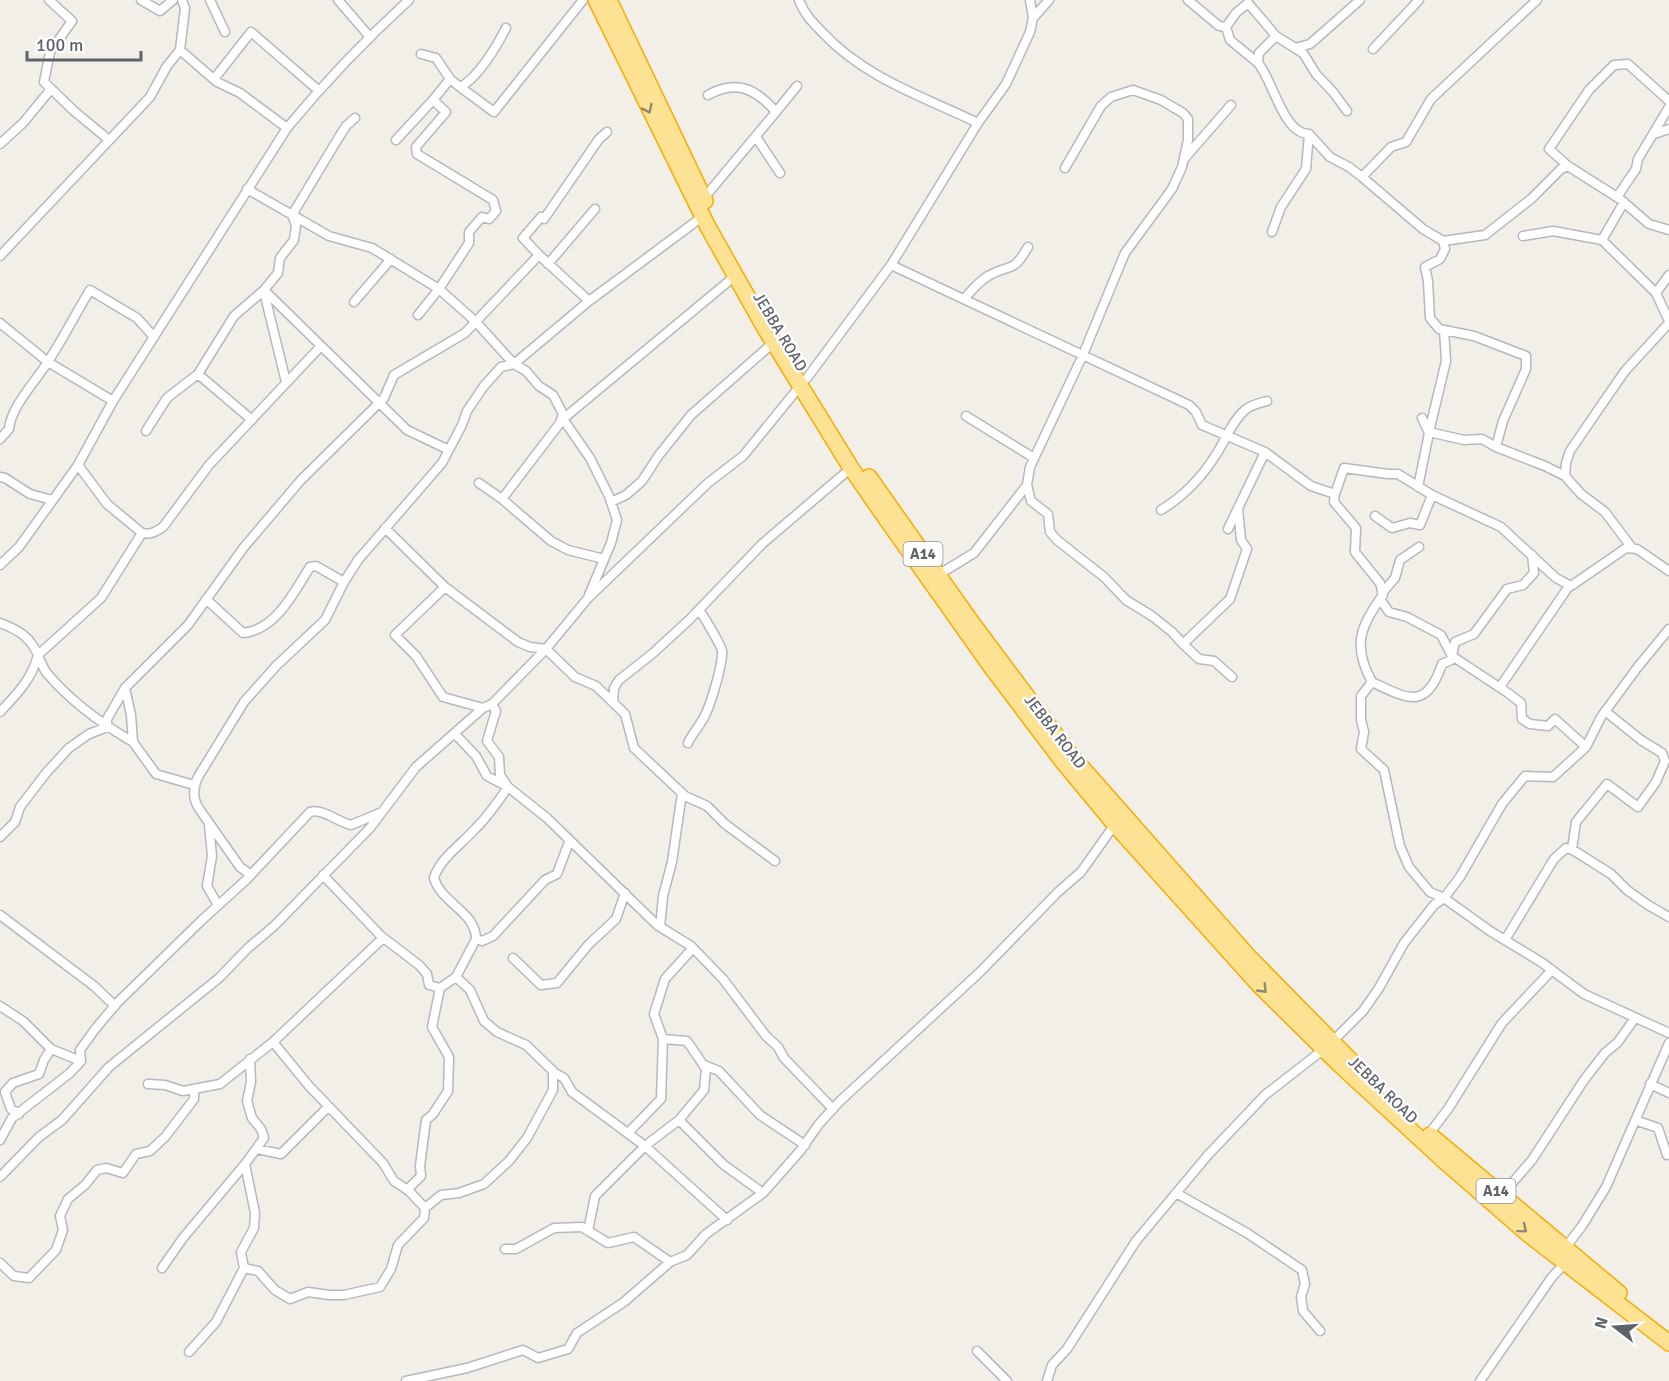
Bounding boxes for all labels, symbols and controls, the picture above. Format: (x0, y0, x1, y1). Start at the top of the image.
scale bar (27, 24, 141, 62)
text: 100 m (36, 34, 83, 56)
one-way arrow (641, 103, 653, 114)
street label: JEBBA ROAD (749, 289, 811, 375)
road number: A14 (904, 542, 942, 566)
street label: JEBBA ROAD (1020, 691, 1090, 773)
one-way arrow (1256, 982, 1267, 992)
street label: JEBBA ROAD (1344, 1052, 1422, 1128)
road number: A14 (1476, 1179, 1516, 1203)
one-way arrow (1516, 1222, 1527, 1233)
north arrow (1585, 1297, 1645, 1357)
text: N (1590, 1315, 1613, 1331)

